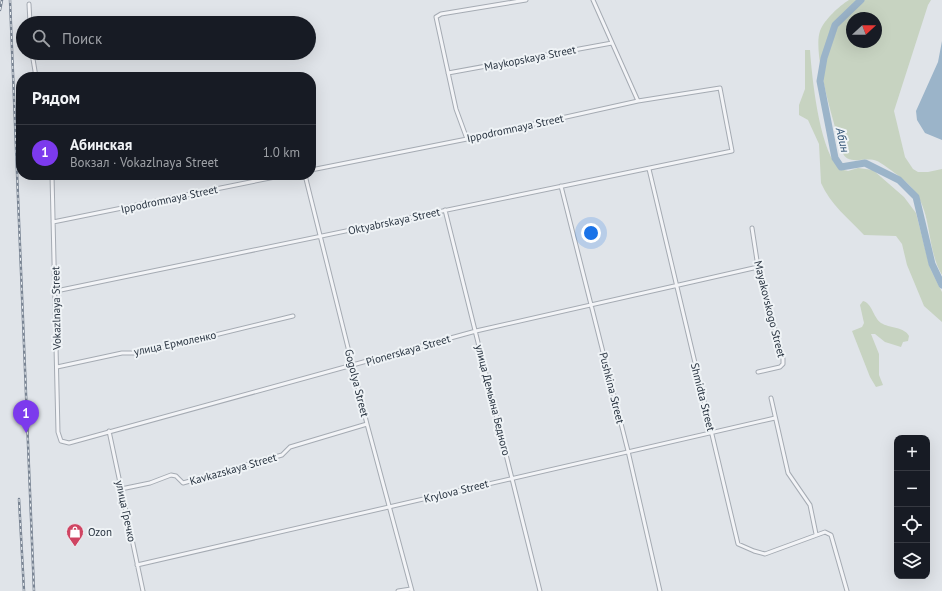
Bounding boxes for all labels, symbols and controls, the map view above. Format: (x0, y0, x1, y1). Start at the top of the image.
north arrow (846, 12, 882, 48)
search box (16, 16, 316, 60)
icon: search (30, 27, 52, 49)
text: Поиск (62, 29, 102, 48)
street label: Maykopskaya Street (483, 42, 577, 74)
text: Рядом (32, 87, 80, 109)
street label: Ippodromnaya Street (465, 111, 565, 145)
water label: Абин (833, 125, 853, 155)
text: Абинская (70, 135, 132, 154)
text: 1 (41, 144, 49, 161)
text: 1.0 km (263, 144, 300, 161)
text: Вокзал · Vokazlnaya Street (70, 154, 219, 171)
street label: Ippodromnaya Street (119, 182, 219, 216)
street label: Oktyabrskaya Street (347, 204, 442, 238)
your location (581, 223, 601, 243)
street label: Mayakovskogo Street (751, 259, 789, 359)
street label: Vokazlnaya Street (48, 266, 64, 351)
street label: улица Ермоленко (133, 327, 218, 359)
street label: Pionerskaya Street (364, 331, 452, 369)
street label: улица Демьяна Бедного (472, 343, 514, 457)
street label: Gogolya Street (342, 348, 372, 419)
street label: Pushkina Street (596, 351, 628, 425)
street label: Shmidta Street (688, 361, 718, 433)
pin: 1 (13, 400, 39, 433)
map controls (894, 435, 930, 579)
button: + (894, 435, 930, 471)
street label: Kavkazskaya Street (188, 450, 278, 488)
button: − (894, 471, 930, 507)
street label: Krylova Street (422, 476, 490, 506)
street label: улица Гречко (113, 479, 139, 543)
button: locate (894, 507, 930, 543)
shop icon: Ozon (65, 522, 85, 547)
place label: Ozon (88, 525, 112, 539)
button: layers (894, 543, 930, 579)

